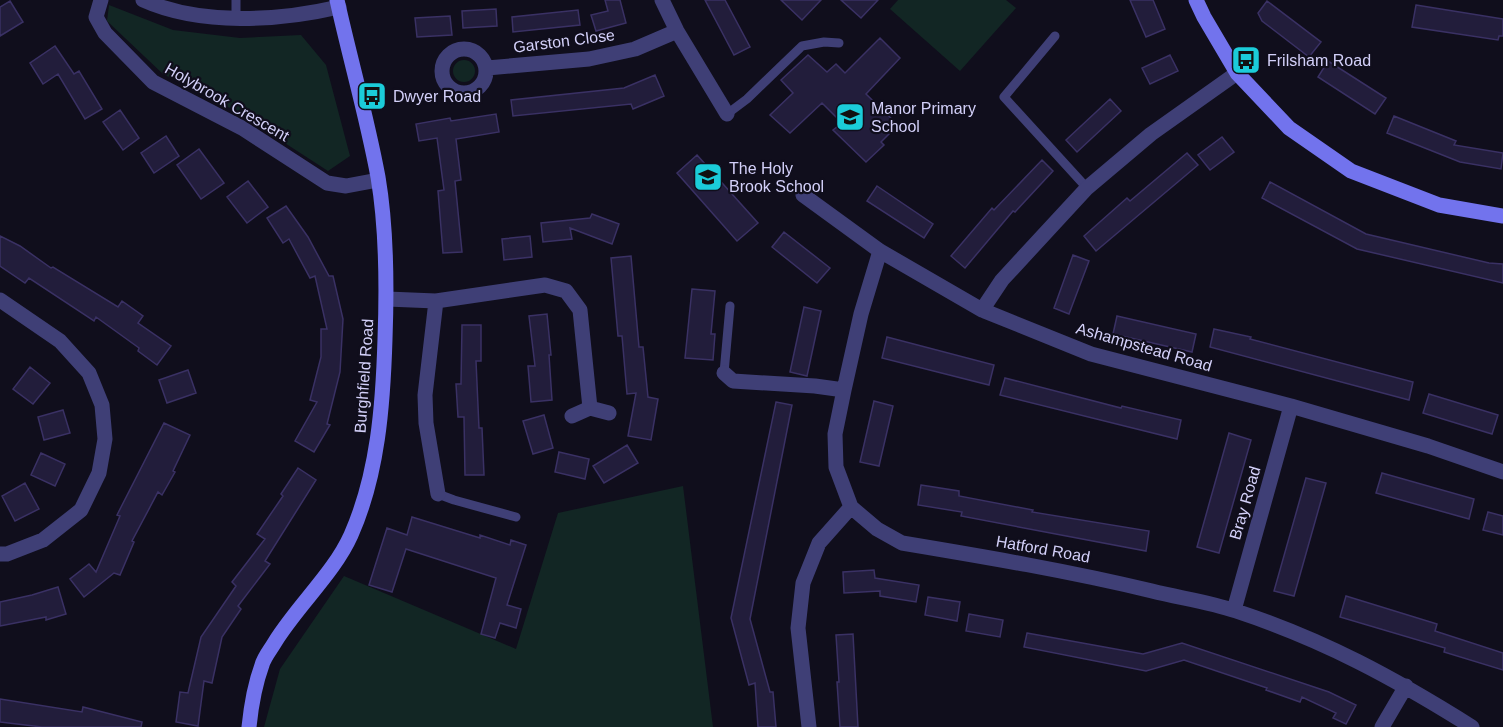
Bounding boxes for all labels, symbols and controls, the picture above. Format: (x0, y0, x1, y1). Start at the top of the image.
street label: Garston Close (512, 26, 616, 56)
bus stop icon: Frilsham Road (1230, 44, 1262, 76)
place label: Frilsham Road (1267, 52, 1371, 69)
street label: Holybrook Crescent (162, 60, 293, 145)
bus stop icon: Dwyer Road (356, 80, 388, 112)
place label: Dwyer Road (393, 88, 481, 105)
place label: Manor Primary School (871, 100, 976, 135)
school or university icon: Manor Primary School (834, 101, 866, 133)
place label: The Holy Brook School (729, 160, 824, 195)
school or university icon: The Holy Brook School (692, 161, 724, 193)
street label: Burghfield Road (352, 318, 376, 434)
street label: Ashampstead Road (1074, 319, 1214, 375)
street label: Bray Road (1226, 464, 1264, 542)
street label: Hatford Road (995, 532, 1091, 566)

